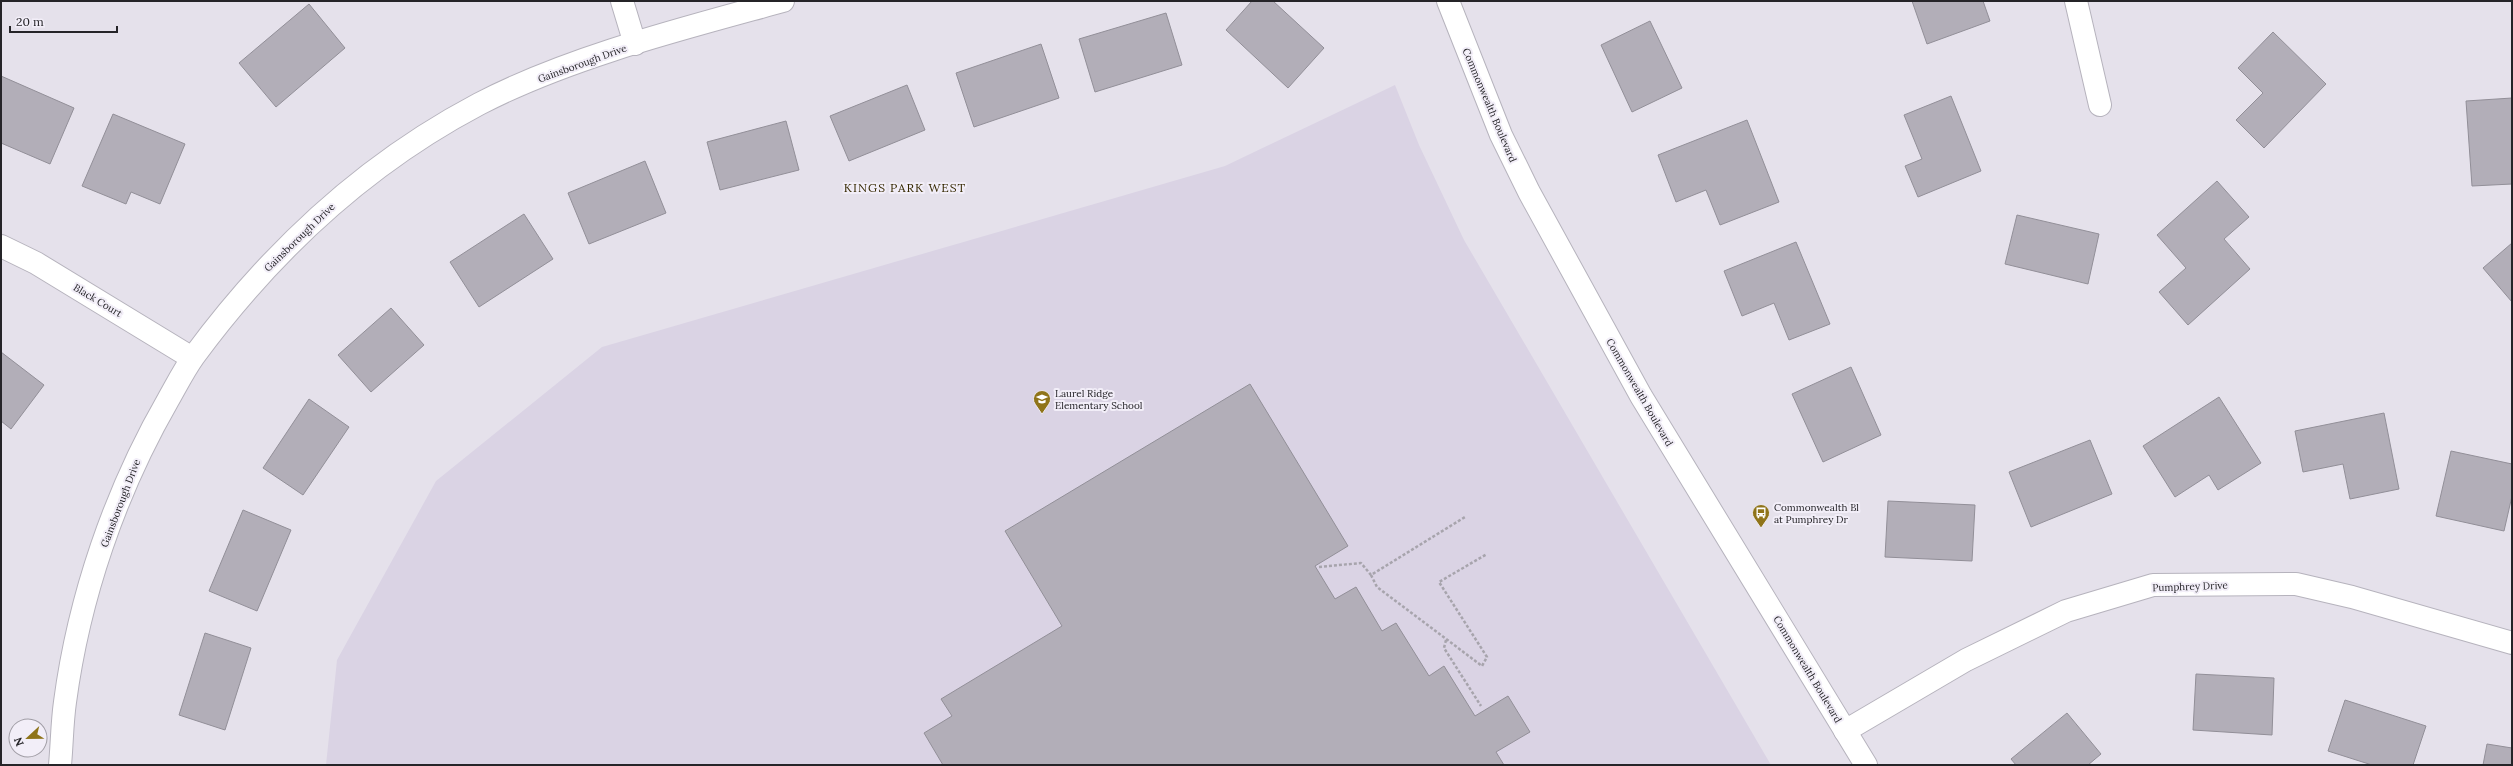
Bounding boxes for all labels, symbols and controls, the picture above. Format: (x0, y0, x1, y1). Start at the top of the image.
scale bar (10, 8, 117, 34)
text: 20 m (16, 14, 44, 29)
street label: Gainsborough Drive (536, 41, 629, 86)
street label: Commonwealth Boulevard (1460, 46, 1519, 164)
district label: KINGS PARK WEST (844, 180, 966, 195)
street label: Gainsborough Drive (261, 200, 338, 274)
street label: Black Court (71, 281, 125, 320)
street label: Commonwealth Boulevard (1603, 336, 1676, 449)
place label: Laurel Ridge Elementary School (1055, 387, 1143, 412)
school or university icon: Laurel Ridge Elementary School (1032, 389, 1052, 414)
street label: Gainsborough Drive (98, 457, 143, 549)
place label: Commonwealth Bl at Pumphrey Dr (1774, 501, 1859, 526)
bus stop icon: Commonwealth Bl at Pumphrey Dr (1751, 503, 1771, 528)
street label: Pumphrey Drive (2152, 579, 2229, 594)
street label: Commonwealth Boulevard (1770, 613, 1845, 725)
north arrow (8, 718, 48, 758)
text: N (10, 735, 27, 748)

